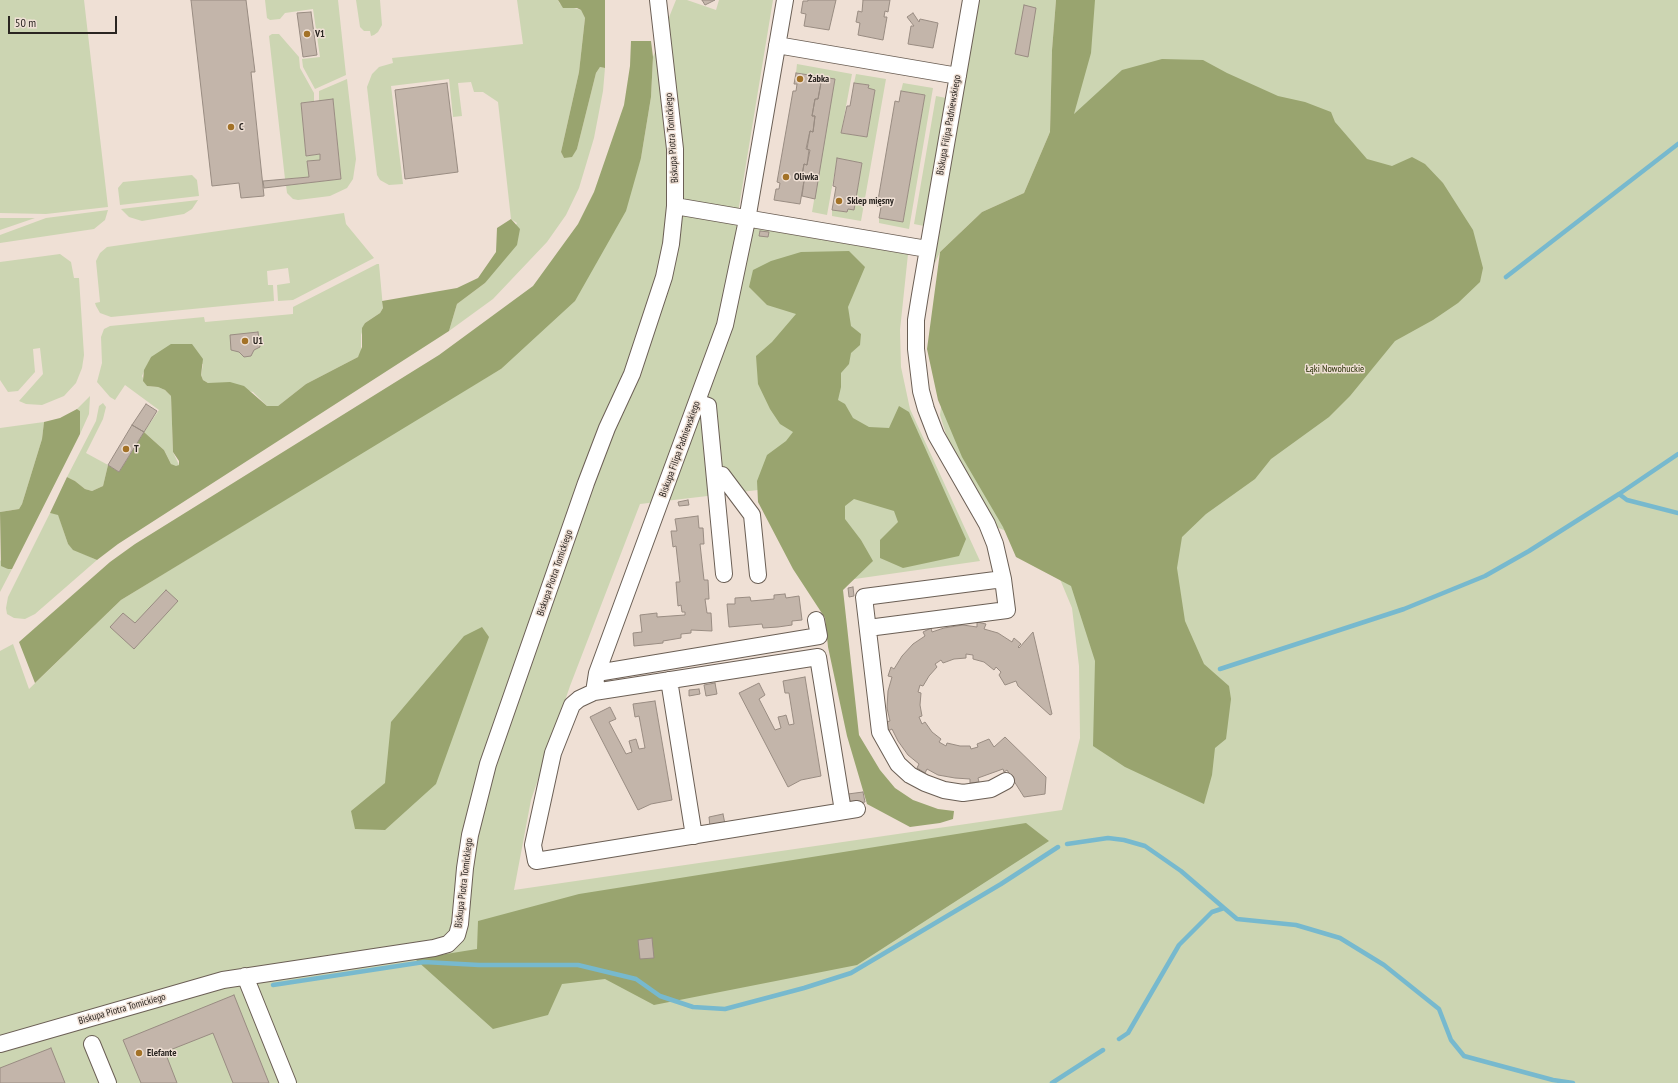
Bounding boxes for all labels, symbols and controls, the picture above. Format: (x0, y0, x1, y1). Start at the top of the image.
scale bar (10, 8, 119, 34)
text: 50 m (15, 15, 36, 30)
place label: V1 (315, 28, 325, 40)
marker: V1 (302, 29, 312, 39)
place label: Żabka (808, 73, 829, 85)
marker: Żabka (795, 74, 805, 84)
street label: Biskupa Filipa Padniewskiego (934, 74, 964, 176)
street label: Biskupa Piotra Tomickiego (663, 93, 681, 183)
place label: C (239, 121, 244, 133)
marker: C (226, 122, 236, 132)
place label: Oliwka (794, 171, 818, 183)
marker: Oliwka (781, 172, 791, 182)
place label: Sklep mięsny (847, 195, 894, 207)
marker: Sklep mięsny (834, 196, 844, 206)
place label: U1 (253, 335, 263, 347)
marker: U1 (240, 336, 250, 346)
park label: Łąki Nowohuckie (1306, 363, 1364, 375)
street label: Biskupa Filipa Padniewskiego (657, 399, 703, 499)
place label: T (134, 443, 139, 455)
marker: T (121, 444, 131, 454)
street label: Biskupa Piotra Tomickiego (535, 528, 575, 618)
street label: Biskupa Piotra Tomickiego (453, 837, 475, 929)
street label: Biskupa Piotra Tomickiego (77, 991, 167, 1027)
place label: Elefante (147, 1047, 176, 1059)
marker: Elefante (134, 1048, 144, 1058)

